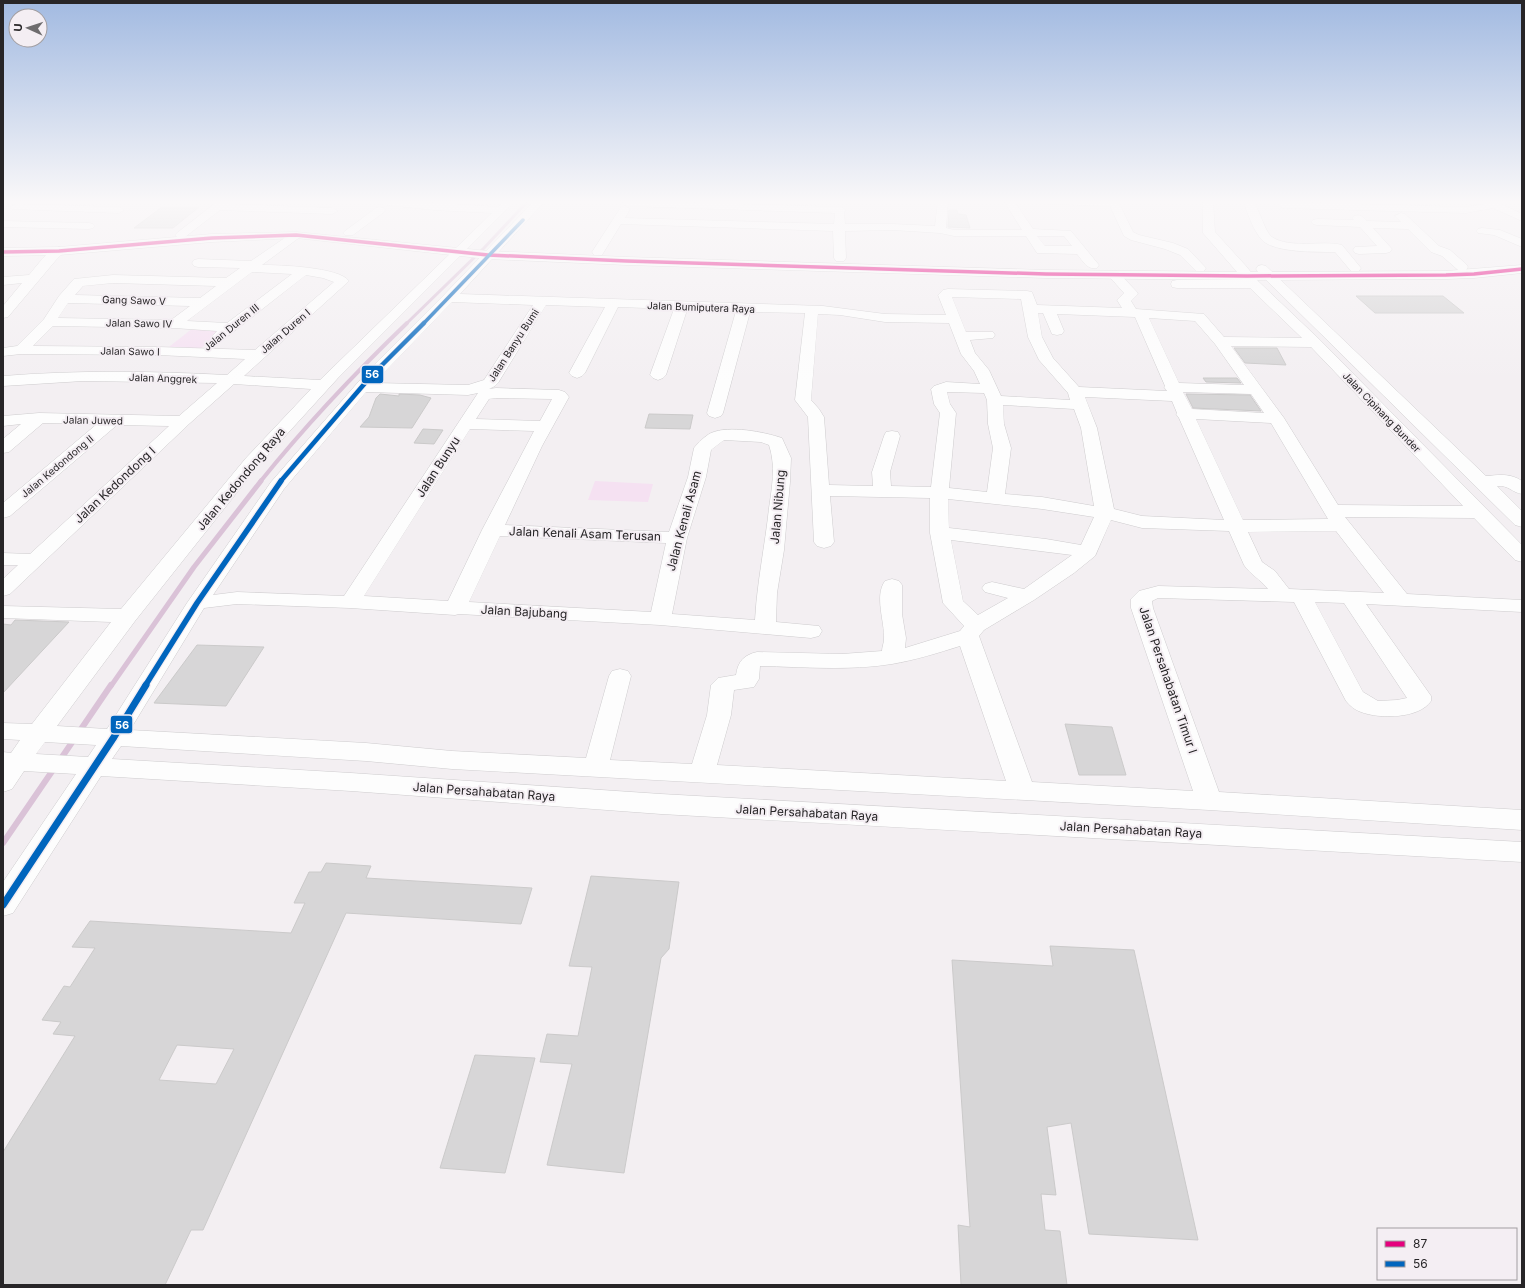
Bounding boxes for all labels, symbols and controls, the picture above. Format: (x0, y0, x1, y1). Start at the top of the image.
north arrow (8, 8, 48, 48)
text: U (11, 23, 25, 32)
street label: Gang Sawo V (102, 293, 166, 307)
street label: Jalan Bumiputera Raya (647, 299, 755, 315)
street label: Jalan Duren III (201, 301, 261, 353)
street label: Jalan Duren I (258, 306, 312, 356)
street label: Jalan Banyu Bumi (485, 307, 541, 383)
street label: Jalan Sawo IV (106, 316, 172, 330)
street label: Jalan Sawo I (100, 344, 160, 358)
line badge: 56 (361, 365, 384, 384)
text: 56 (365, 367, 379, 381)
street label: Jalan Cipinang Bunder (1341, 369, 1424, 455)
street label: Jalan Anggrek (129, 371, 198, 385)
street label: Jalan Juwed (63, 413, 123, 427)
street label: Jalan Kedondong Raya (193, 424, 288, 533)
street label: Jalan Kedondong II (18, 432, 96, 500)
street label: Jalan Bunyu (412, 434, 463, 500)
street label: Jalan Kedondong I (71, 443, 158, 526)
street label: Jalan Kenali Asam (663, 469, 704, 573)
street label: Jalan Nibung (767, 469, 788, 545)
street label: Jalan Kenali Asam Terusan (509, 523, 661, 544)
street label: Jalan Bajubang (480, 602, 568, 621)
street label: Jalan Persahabatan Timur I (1136, 604, 1201, 755)
line badge: 56 (110, 715, 133, 734)
text: 56 (115, 718, 129, 732)
street label: Jalan Persahabatan Raya (412, 779, 556, 804)
street label: Jalan Persahabatan Raya (735, 801, 879, 824)
street label: Jalan Persahabatan Raya (1059, 818, 1203, 841)
legend (1377, 1228, 1517, 1280)
text: 87 (1413, 1236, 1427, 1251)
text: 56 (1413, 1256, 1428, 1271)

